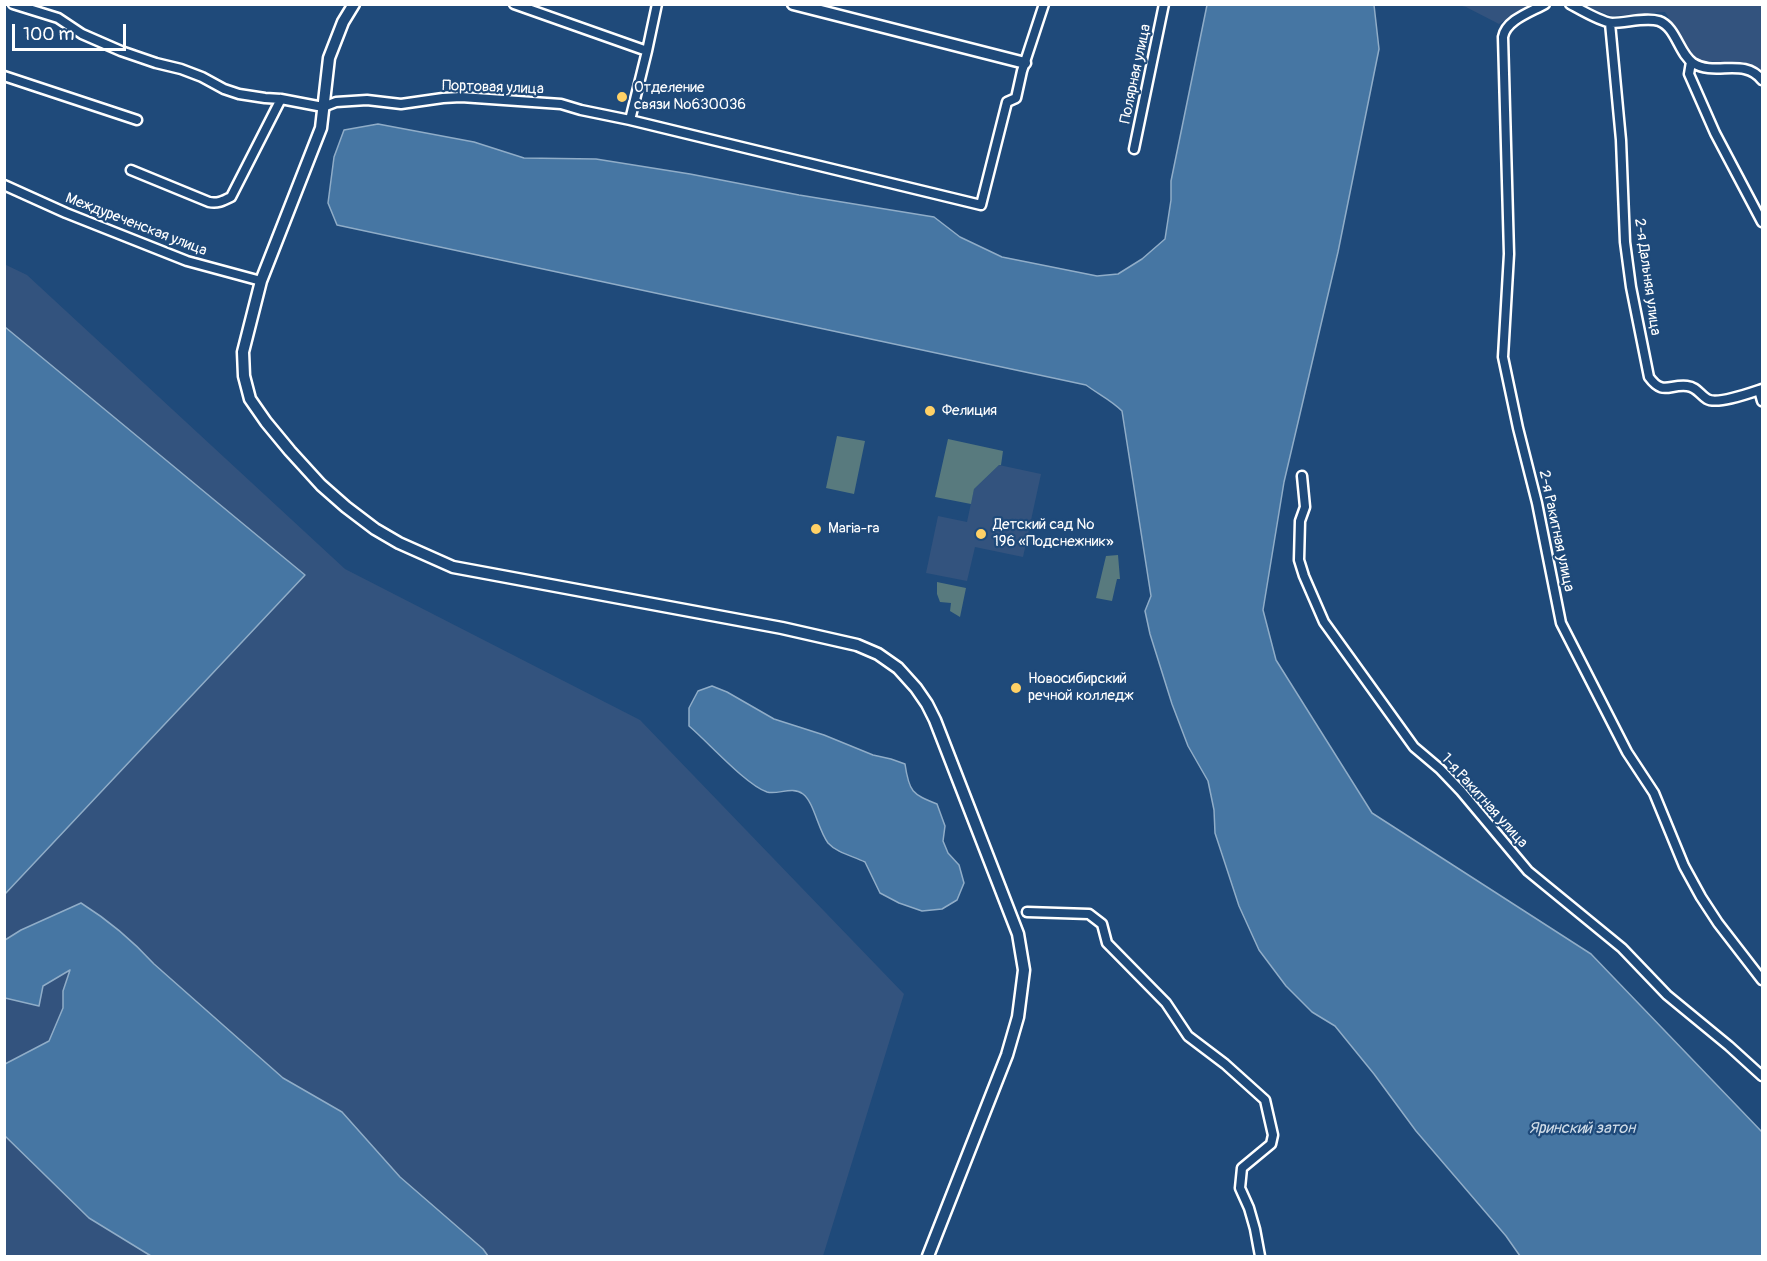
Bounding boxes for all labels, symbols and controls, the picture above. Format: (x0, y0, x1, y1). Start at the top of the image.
scale bar (15, 12, 129, 50)
text: 100 m (23, 23, 75, 46)
street label: Полярная улица (1117, 23, 1155, 125)
street label: Портовая улица (442, 77, 544, 99)
place label: Отделение связи №630036 (634, 79, 746, 114)
marker: Отделение связи №630036 (615, 90, 629, 104)
street label: Междуреченская улица (63, 190, 209, 260)
street label: 2-я Дальняя улица (1630, 217, 1664, 337)
place label: Фелиция (942, 402, 997, 420)
marker: Фелиция (923, 404, 937, 418)
street label: 2-я Ракитная улица (1534, 469, 1578, 593)
place label: Детский сад № 196 «Подснежник» (993, 516, 1114, 551)
place label: Maria-ra (828, 520, 879, 538)
marker: Maria-ra (809, 522, 823, 536)
marker: Детский сад № 196 «Подснежник» (974, 527, 988, 541)
place label: Новосибирский речной колледж (1028, 670, 1134, 705)
marker: Новосибирский речной колледж (1009, 681, 1023, 695)
street label: 1-я Ракитная улица (1437, 750, 1531, 852)
water label: Яринский затон (1529, 1119, 1635, 1139)

